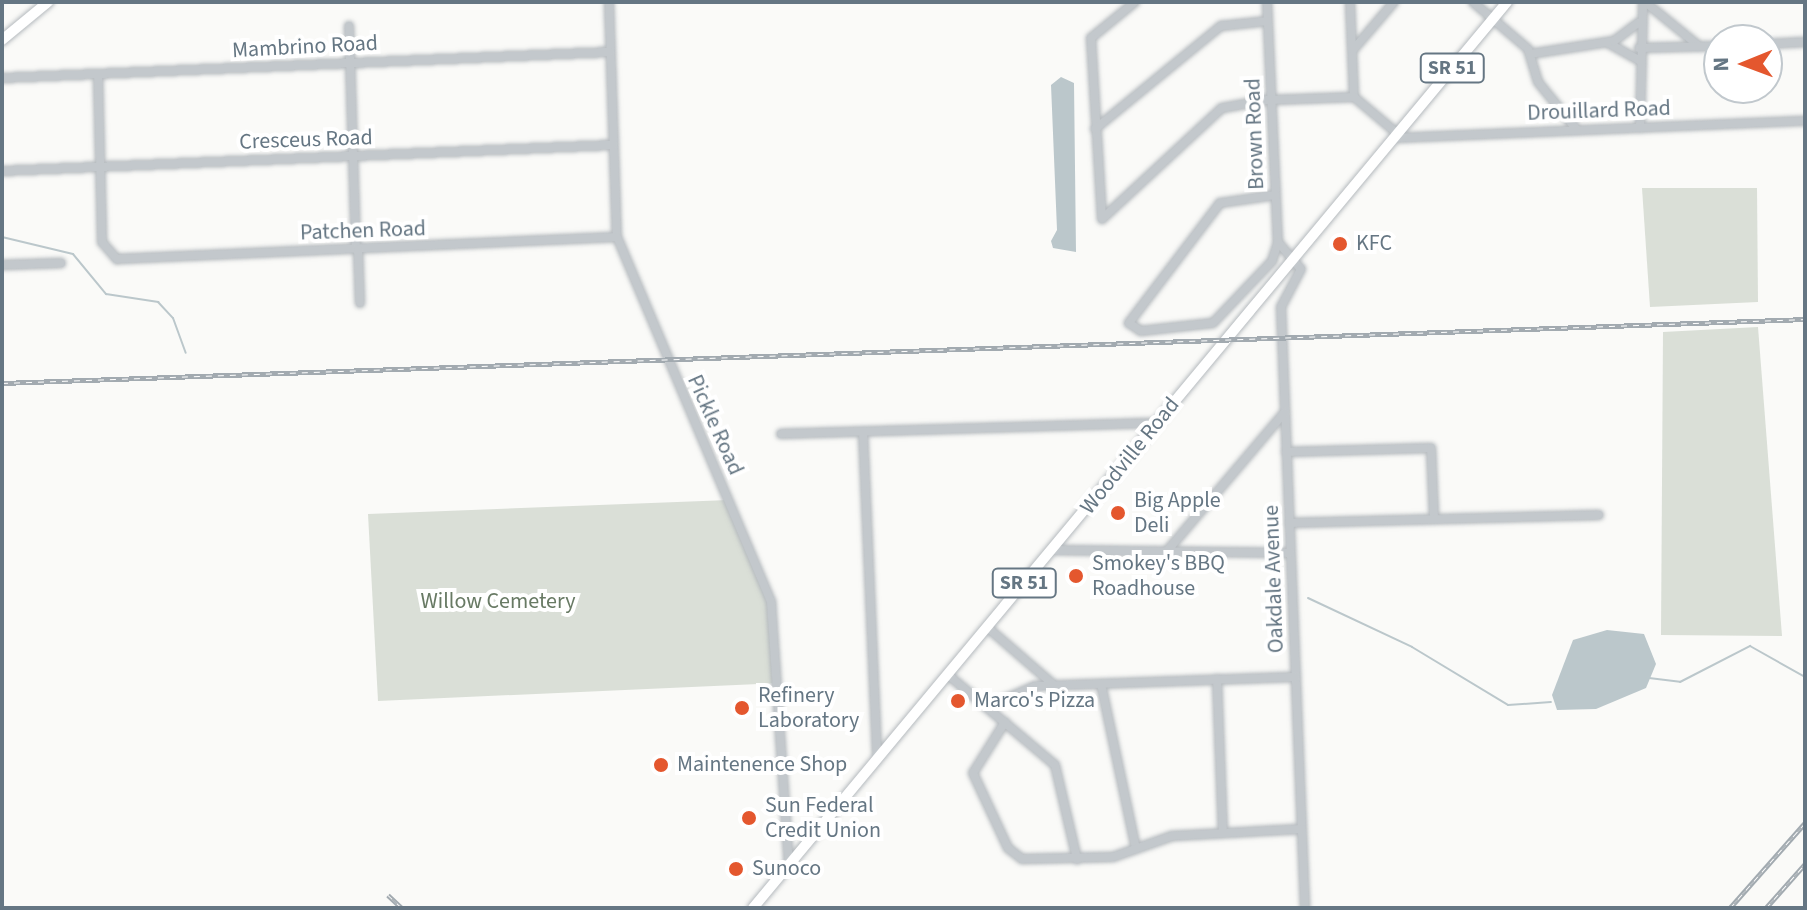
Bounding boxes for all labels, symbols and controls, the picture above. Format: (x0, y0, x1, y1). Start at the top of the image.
north arrow (1703, 24, 1783, 104)
street label: Mambrino Road (231, 30, 379, 64)
road number: SR 51 (1418, 52, 1486, 84)
text: N (1705, 57, 1737, 72)
street label: Brown Road (1240, 78, 1270, 190)
street label: Drouillard Road (1527, 95, 1671, 127)
street label: Cresceus Road (239, 124, 373, 156)
street label: Patchen Road (300, 216, 426, 246)
place label: KFC (1356, 231, 1392, 257)
marker: KFC (1331, 235, 1349, 253)
street label: Pickle Road (681, 371, 749, 479)
street label: Woodville Road (1075, 392, 1185, 520)
place label: Big Apple Deli (1134, 487, 1221, 538)
marker: Big Apple Deli (1109, 504, 1127, 522)
street label: Oakdale Avenue (1258, 504, 1290, 654)
place label: Smokey's BBQ Roadhouse (1092, 550, 1225, 602)
road number: SR 51 (990, 567, 1058, 599)
marker: Smokey's BBQ Roadhouse (1067, 567, 1085, 585)
park label: Willow Cemetery (421, 589, 575, 615)
place label: Refinery Laboratory (758, 682, 859, 734)
place label: Marco's Pizza (974, 688, 1095, 714)
marker: Marco's Pizza (949, 692, 967, 710)
marker: Refinery Laboratory (733, 699, 751, 717)
place label: Maintenence Shop (677, 752, 847, 778)
marker: Maintenence Shop (652, 756, 670, 774)
place label: Sun Federal Credit Union (765, 792, 881, 844)
marker: Sun Federal Credit Union (740, 809, 758, 827)
place label: Sunoco (752, 856, 821, 882)
marker: Sunoco (727, 860, 745, 878)

